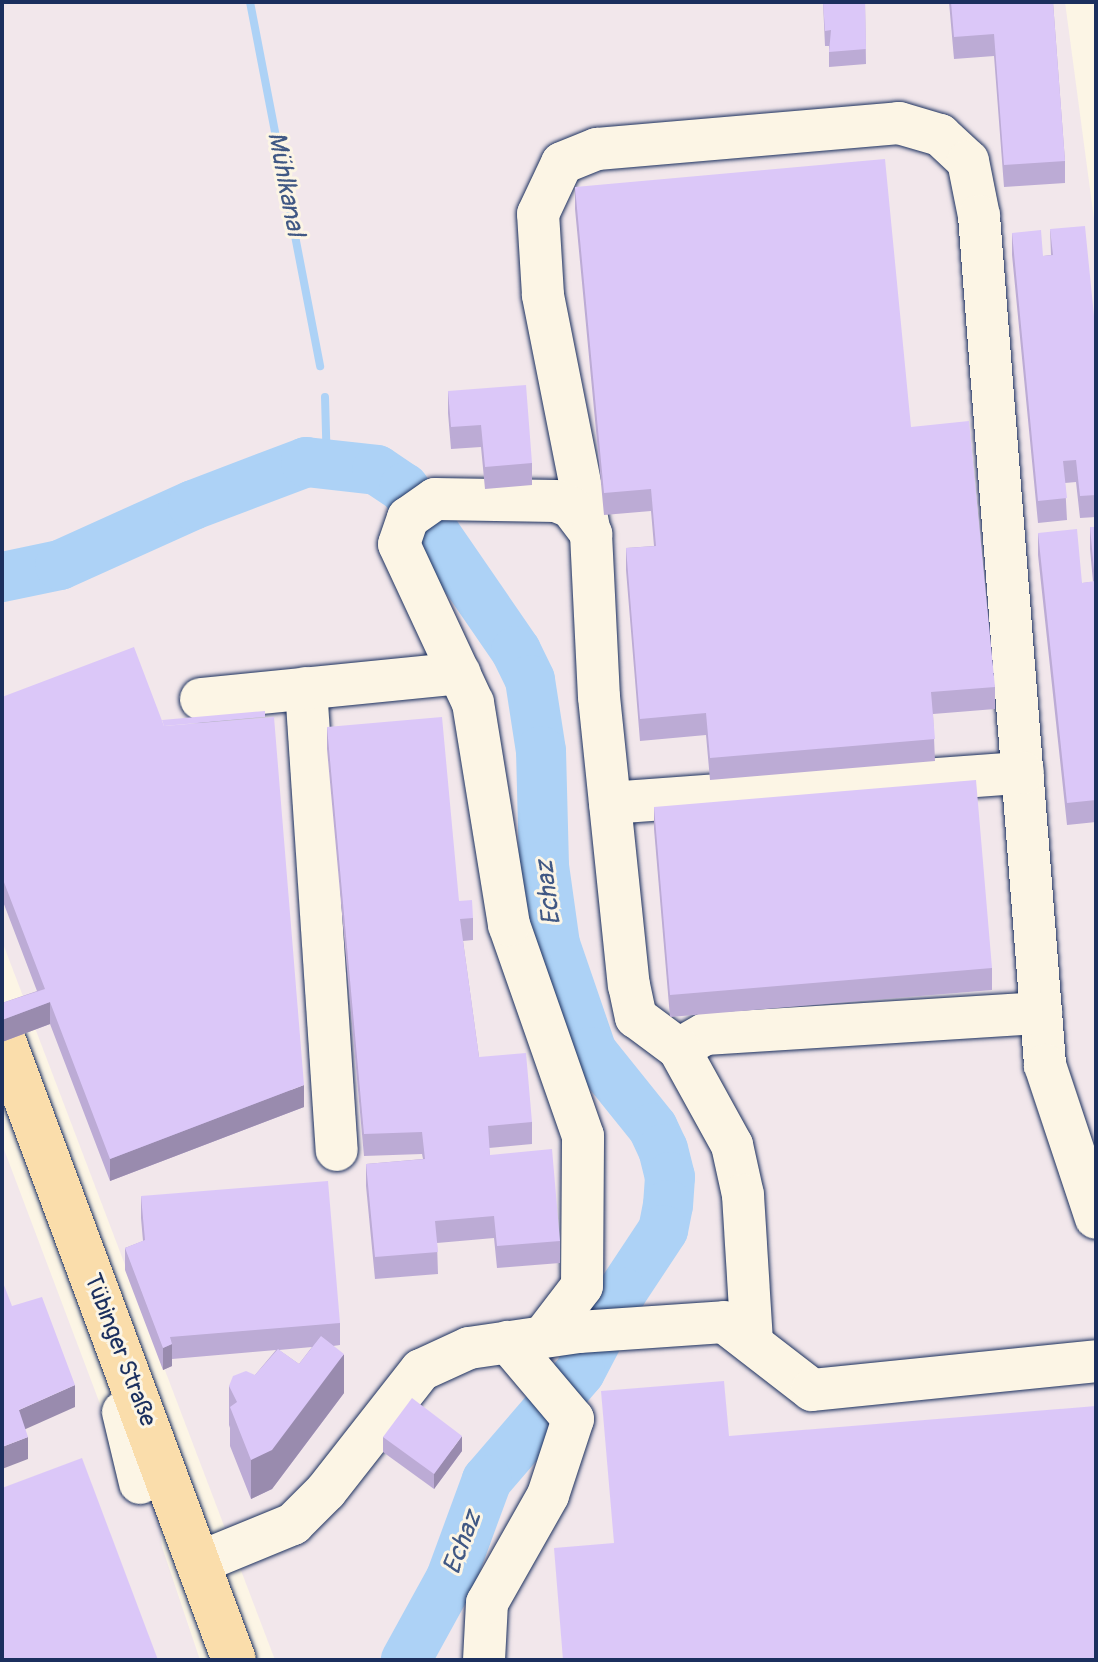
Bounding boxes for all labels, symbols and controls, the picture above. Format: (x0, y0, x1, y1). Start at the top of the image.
water label: Mühlkanal (260, 129, 310, 239)
water label: Echaz (530, 859, 568, 927)
street label: Tübinger Straße (78, 1270, 162, 1430)
water label: Echaz (437, 1507, 489, 1579)

